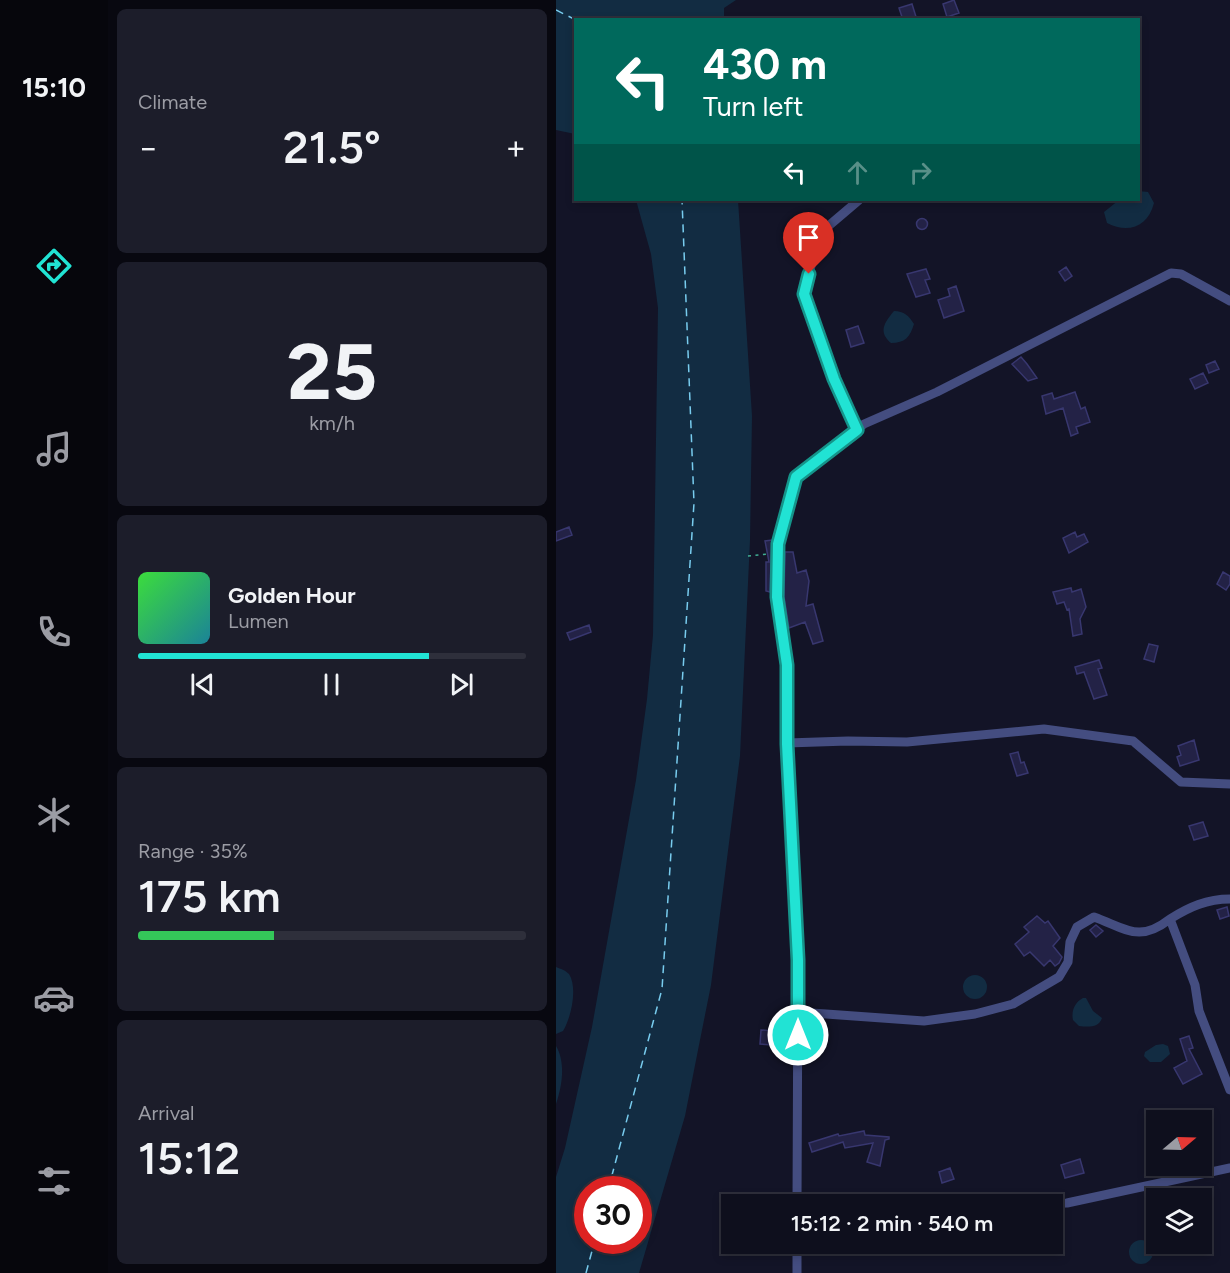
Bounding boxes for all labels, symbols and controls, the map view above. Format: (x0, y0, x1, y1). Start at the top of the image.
text: 430 m (703, 39, 827, 90)
icon: left (604, 42, 682, 120)
text: 15:10 (22, 71, 86, 104)
text: Climate (138, 90, 207, 114)
text: Turn left (703, 90, 803, 123)
text: 21.5° (283, 120, 381, 174)
text: − (138, 128, 159, 167)
text: + (505, 128, 526, 167)
icon: left (778, 156, 811, 189)
icon: ahead (841, 156, 874, 189)
icon: right (904, 156, 937, 189)
pin (783, 212, 834, 274)
icon: arrive (792, 221, 825, 254)
icon: directions (33, 245, 75, 287)
text: 25 (287, 325, 377, 419)
text: km/h (309, 411, 355, 435)
icon: music (33, 428, 75, 470)
text: Golden Hour (228, 582, 356, 609)
text: Lumen (228, 609, 289, 633)
icon: phone (33, 611, 75, 653)
icon: previous (186, 668, 219, 701)
icon: pause (315, 668, 348, 701)
icon: next (445, 668, 478, 701)
icon: climate (33, 794, 75, 836)
text: Range · 35% (138, 839, 248, 863)
text: 175 km (138, 869, 281, 923)
icon: car (33, 977, 75, 1019)
position arrow (766, 1003, 830, 1067)
text: Arrival (138, 1101, 194, 1125)
north arrow (1146, 1110, 1212, 1176)
map controls (1146, 1110, 1212, 1254)
text: 15:12 (138, 1131, 240, 1185)
icon: filters (33, 1160, 75, 1202)
speed limit sign: 30 (574, 1176, 652, 1254)
button: layers (1146, 1188, 1212, 1254)
text: 15:12 · 2 min · 540 m (791, 1210, 993, 1237)

